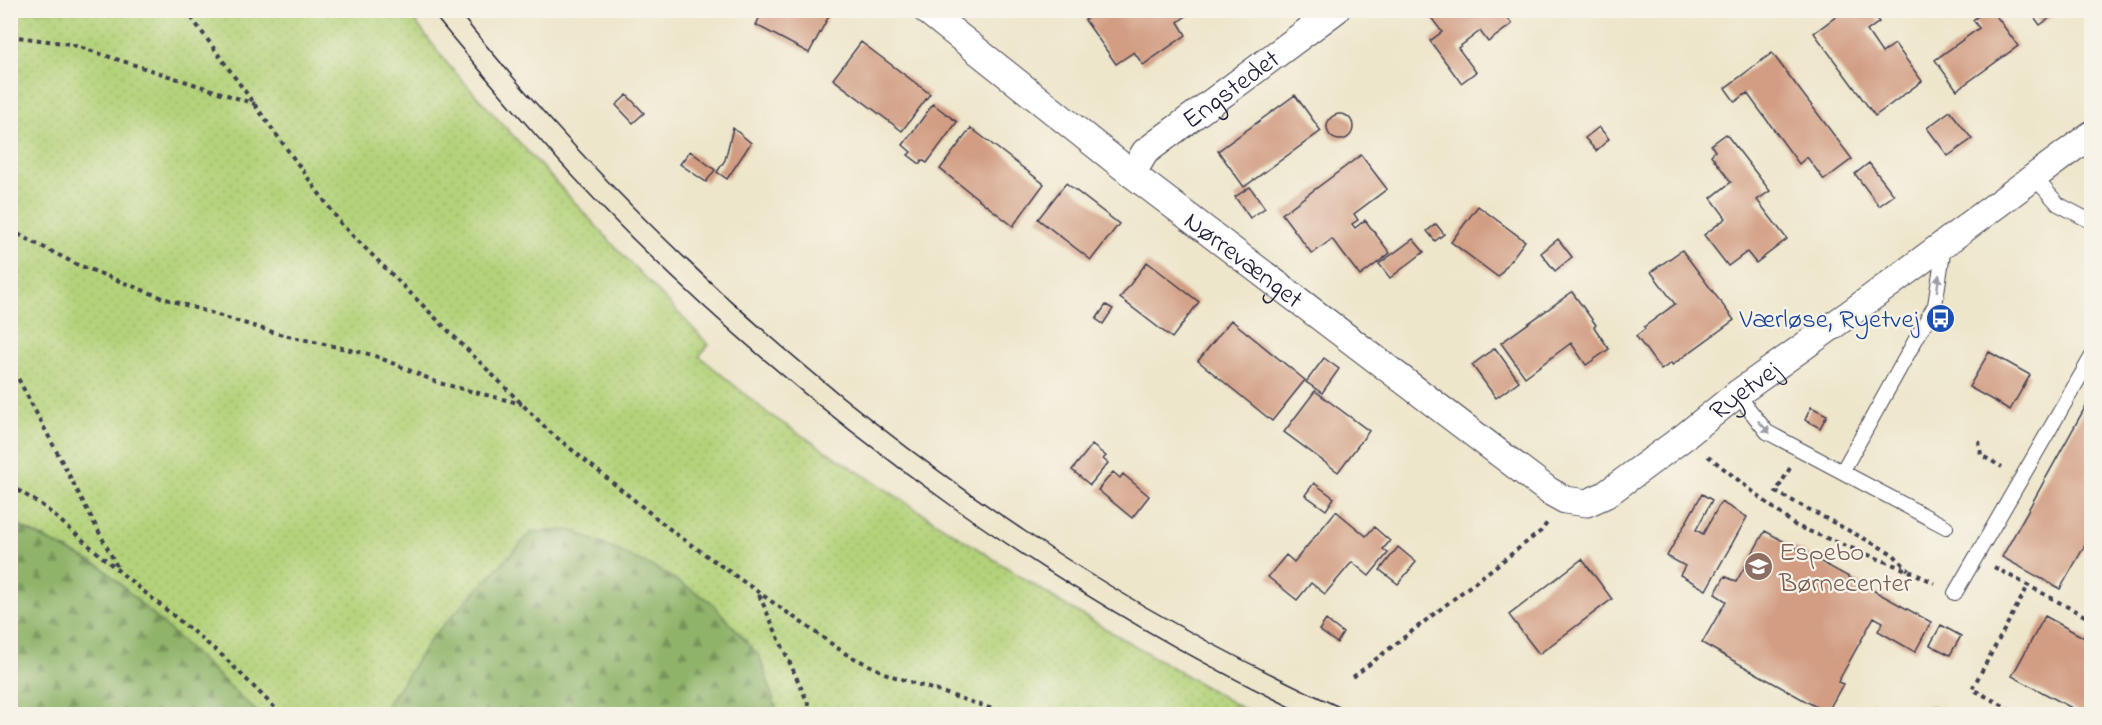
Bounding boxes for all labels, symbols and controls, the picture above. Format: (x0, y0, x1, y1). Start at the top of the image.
street label: Engstedet (1175, 41, 1289, 140)
street label: Nørrevænget (1175, 203, 1310, 319)
one-way arrow (1934, 273, 1943, 292)
place label: Værløse, Ryetvej (1739, 301, 1920, 340)
bus stop icon: Værløse, Ryetvej (1924, 302, 1956, 334)
street label: Ryetvej (1702, 352, 1790, 431)
one-way arrow (1757, 420, 1771, 435)
place label: Espebo Børnecenter (1778, 534, 1913, 604)
school or university icon: Espebo Børnecenter (1742, 551, 1774, 583)

